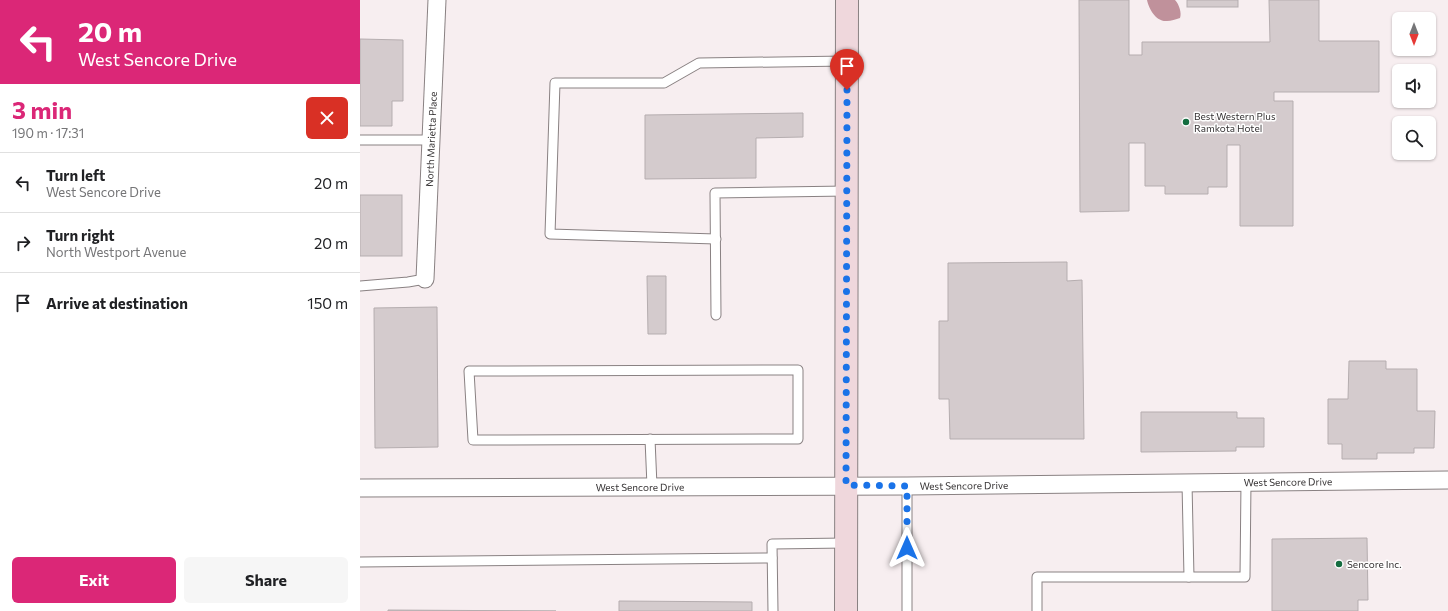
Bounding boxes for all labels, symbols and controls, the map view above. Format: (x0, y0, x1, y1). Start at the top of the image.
north arrow (1392, 12, 1436, 56)
map controls (1392, 12, 1436, 160)
text: 20 m (78, 14, 142, 48)
icon: left (12, 16, 64, 68)
text: West Sencore Drive (78, 48, 237, 70)
pin (830, 49, 864, 90)
icon: arrive (836, 55, 858, 77)
button: sound (1392, 64, 1436, 108)
street label: North Marietta Place (423, 91, 439, 187)
text: 3 min (12, 95, 72, 124)
button: close (306, 97, 348, 139)
place label: Best Western Plus Ramkota Hotel (1194, 110, 1276, 134)
button: search (1392, 116, 1436, 160)
marker: Best Western Plus Ramkota Hotel (1181, 117, 1191, 127)
text: 190 m · 17:31 (12, 125, 84, 141)
text: Turn left (46, 166, 105, 184)
icon: left (12, 172, 34, 194)
text: 20 m (314, 174, 348, 192)
text: West Sencore Drive (46, 184, 161, 200)
text: Turn right (46, 226, 115, 244)
icon: right (12, 232, 34, 254)
text: 20 m (314, 234, 348, 252)
text: North Westport Avenue (46, 244, 186, 260)
icon: arrive (12, 292, 34, 314)
text: Arrive at destination (46, 294, 188, 312)
text: 150 m (307, 294, 348, 312)
street label: West Sencore Drive (1244, 475, 1332, 488)
street label: West Sencore Drive (920, 479, 1008, 492)
street label: West Sencore Drive (596, 481, 684, 493)
position arrow (886, 527, 928, 569)
button: Exit (12, 557, 176, 603)
button: Share (184, 557, 348, 603)
place label: Sencore Inc. (1347, 558, 1402, 570)
marker: Sencore Inc. (1334, 559, 1344, 569)

